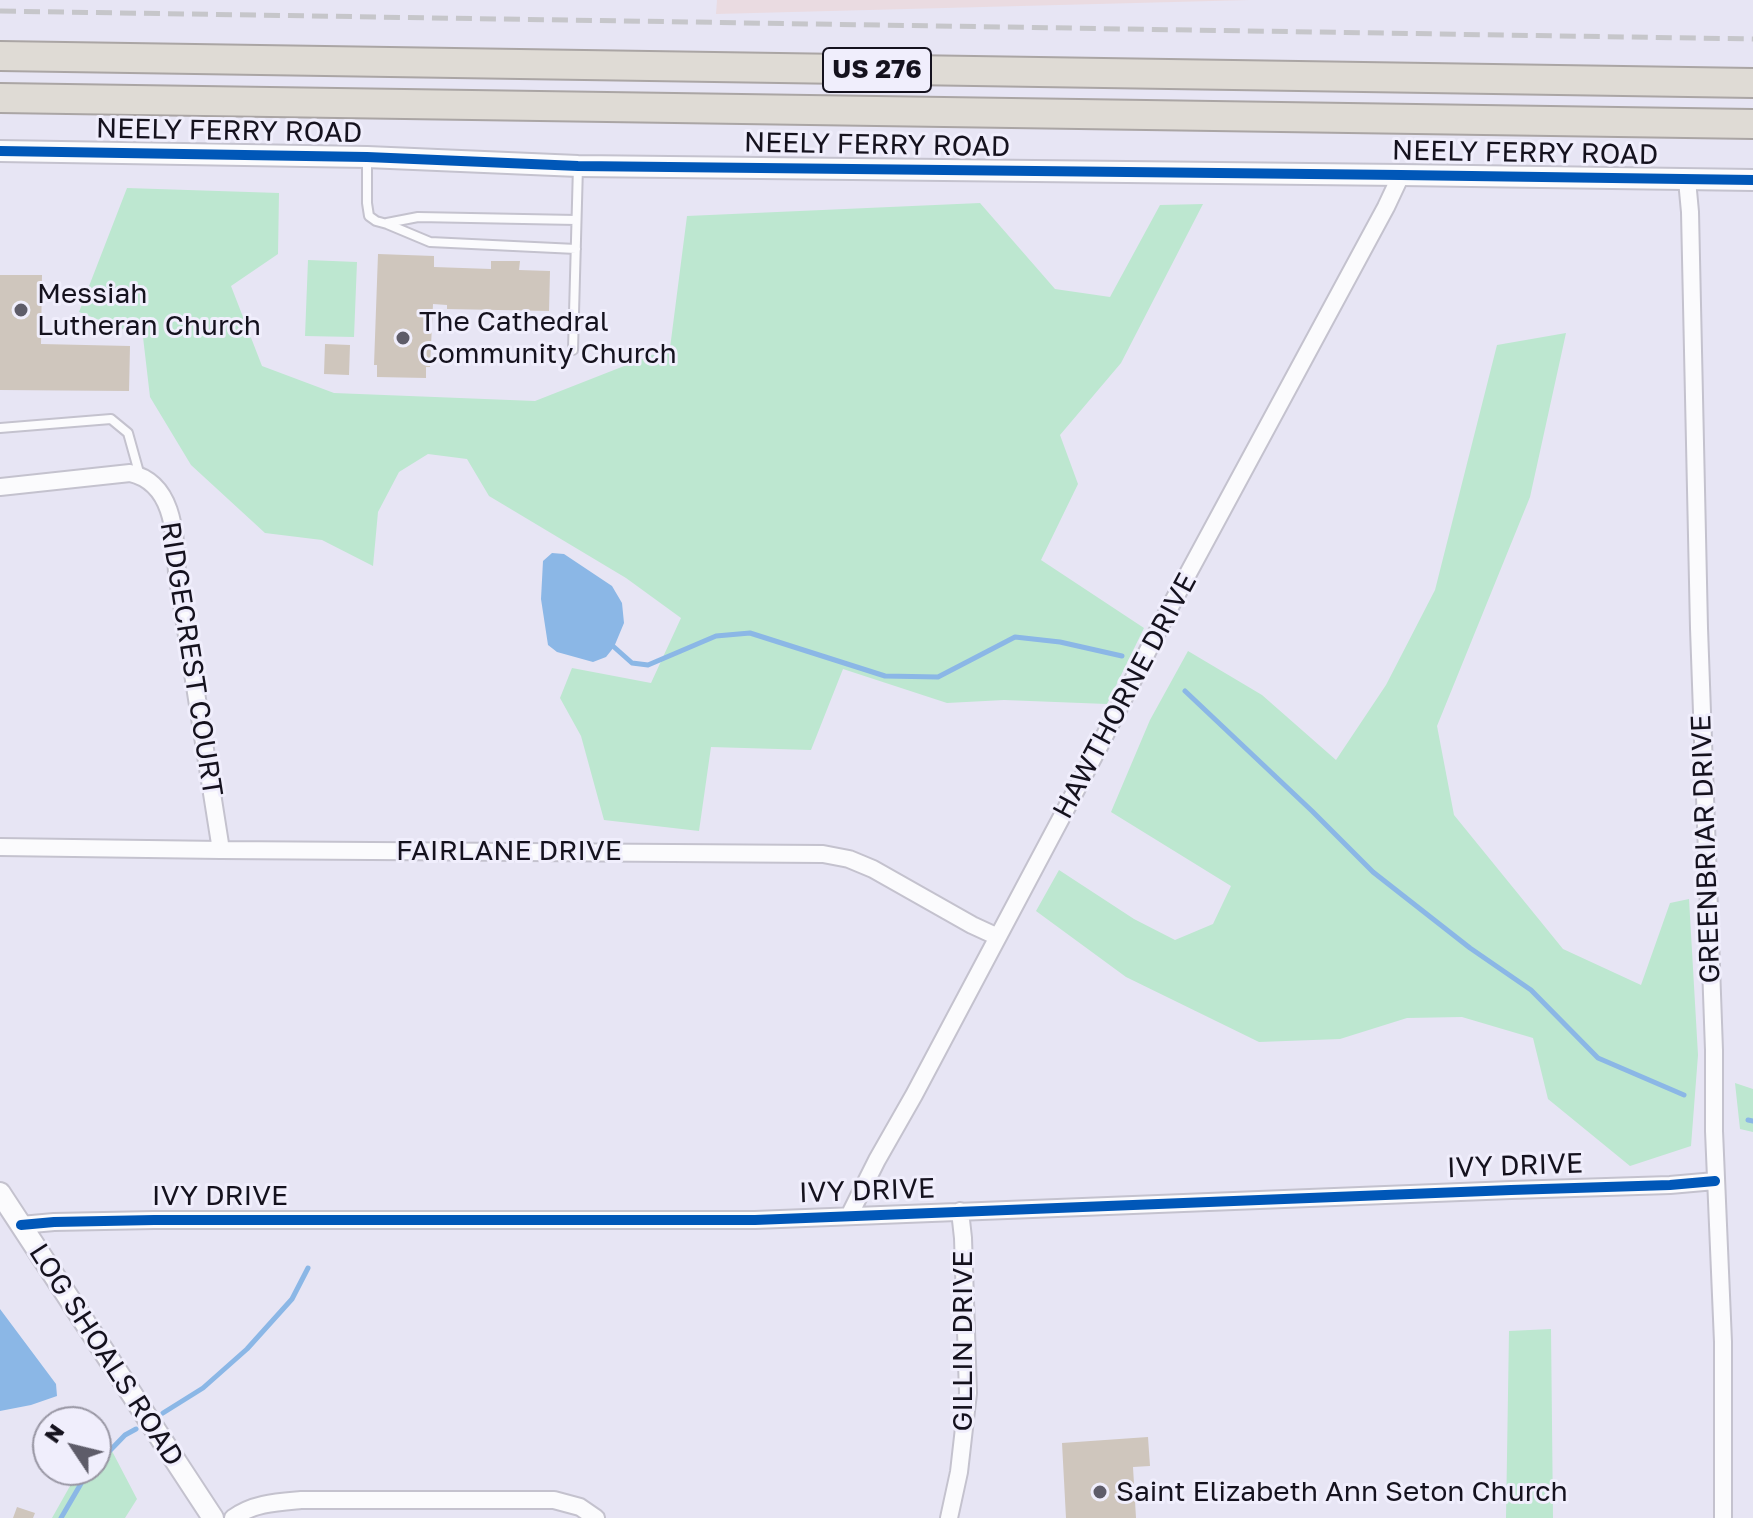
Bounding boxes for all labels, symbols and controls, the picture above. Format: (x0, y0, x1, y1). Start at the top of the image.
road number: US 276 (823, 48, 931, 92)
street label: NEELY FERRY ROAD (96, 112, 362, 150)
street label: NEELY FERRY ROAD (744, 126, 1010, 164)
street label: NEELY FERRY ROAD (1392, 134, 1658, 172)
place label: Messiah Lutheran Church (37, 277, 261, 343)
marker: Messiah Lutheran Church (12, 301, 30, 319)
place label: The Cathedral Community Church (419, 305, 677, 371)
marker: The Cathedral Community Church (394, 329, 412, 347)
street label: RIDGECREST COURT (153, 519, 229, 799)
street label: HAWTHORNE DRIVE (1046, 568, 1204, 824)
street label: GREENBRIAR DRIVE (1685, 714, 1727, 984)
street label: FAIRLANE DRIVE (396, 834, 622, 868)
street label: IVY DRIVE (1446, 1147, 1584, 1185)
street label: IVY DRIVE (798, 1172, 936, 1210)
street label: IVY DRIVE (152, 1179, 288, 1213)
street label: LOG SHOALS ROAD (22, 1238, 190, 1472)
street label: GILLIN DRIVE (946, 1251, 980, 1431)
north arrow (32, 1406, 112, 1486)
text: N (38, 1419, 69, 1448)
place label: Saint Elizabeth Ann Seton Church (1116, 1475, 1568, 1509)
marker: Saint Elizabeth Ann Seton Church (1091, 1483, 1109, 1501)

